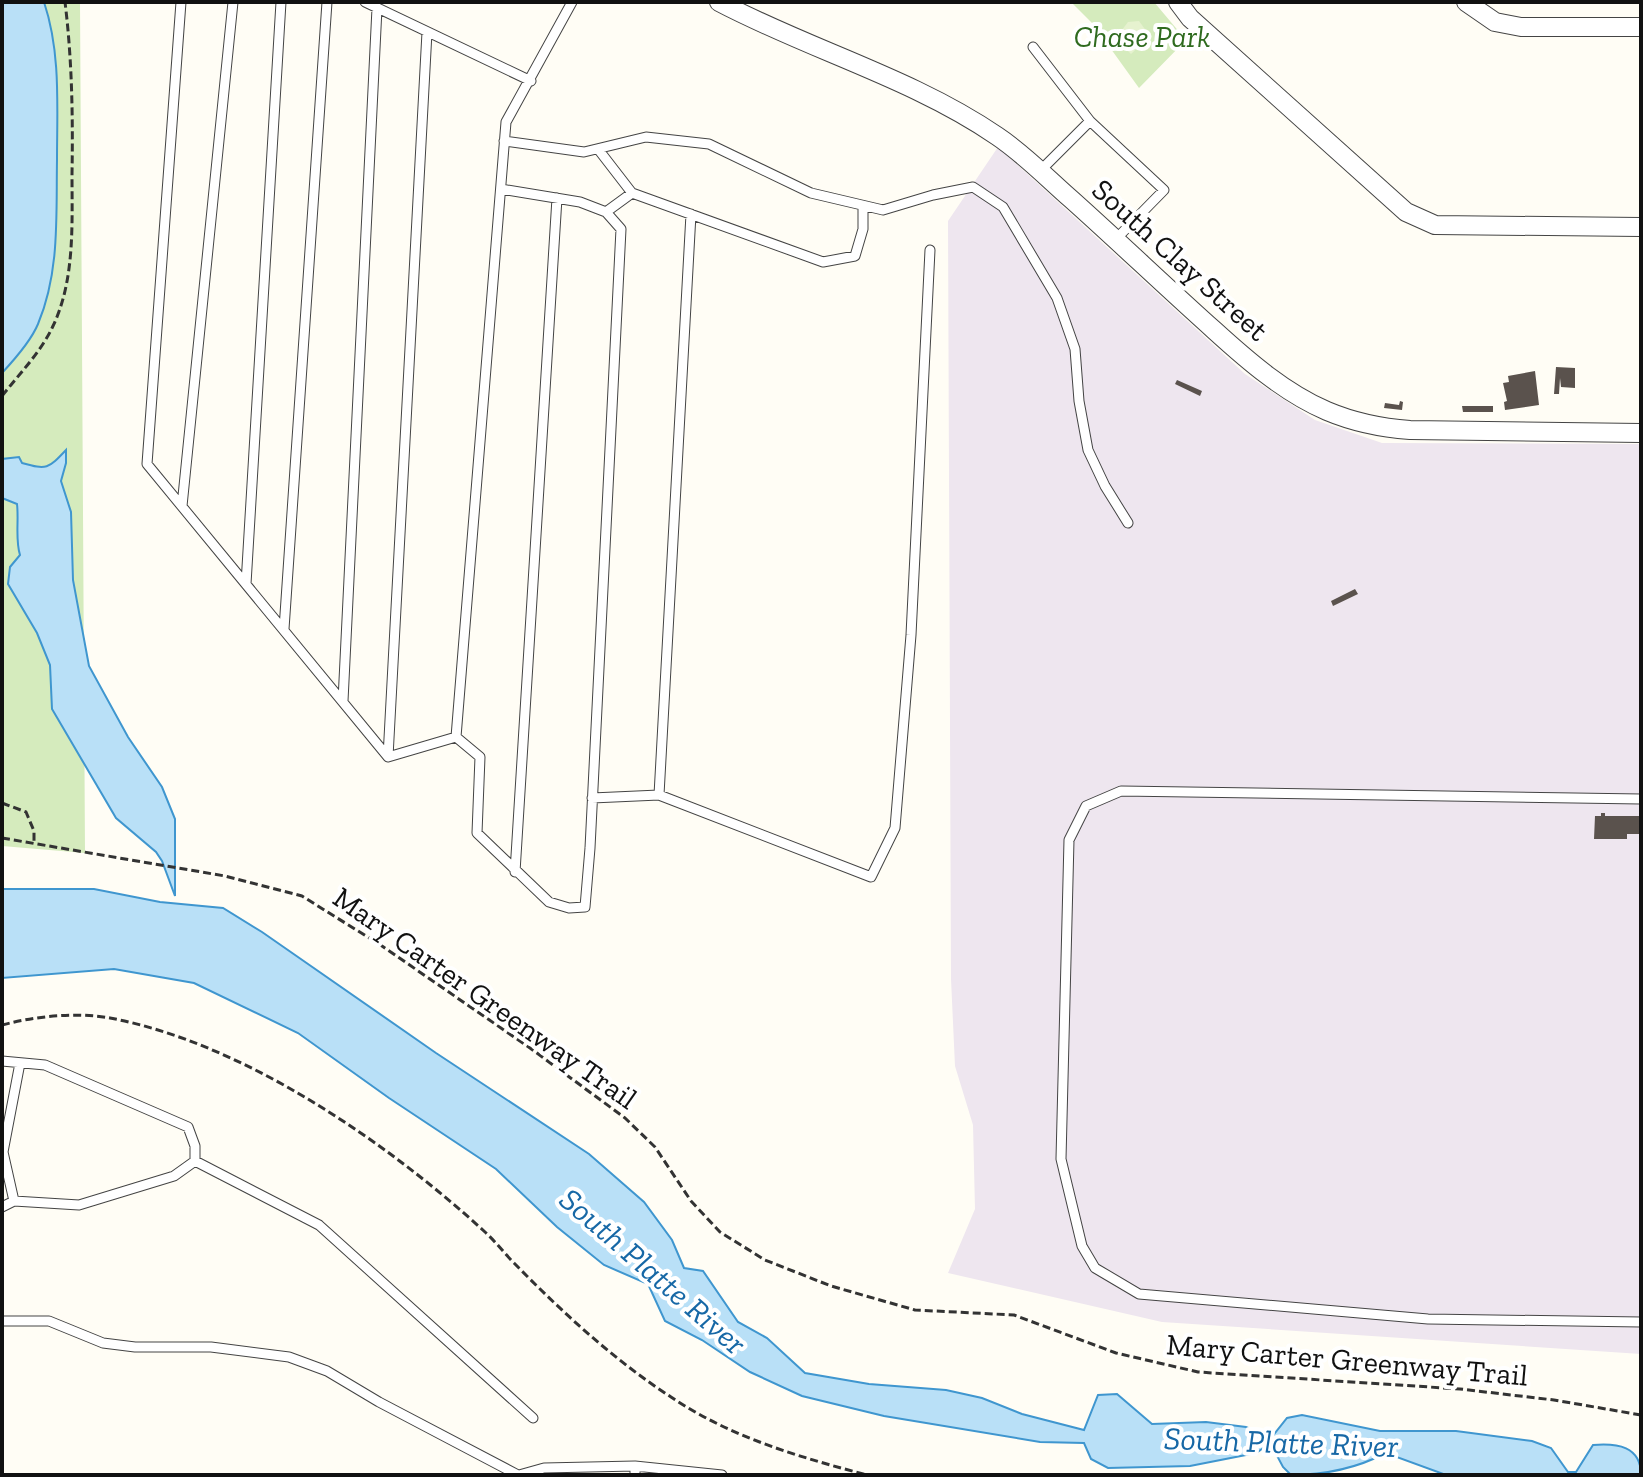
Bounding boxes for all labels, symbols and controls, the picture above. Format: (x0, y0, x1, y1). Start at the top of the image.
park label: Chase Park (1074, 19, 1210, 55)
street label: South Clay Street (1085, 172, 1275, 348)
street label: Mary Carter Greenway Trail (326, 879, 644, 1117)
water label: South Platte River (552, 1180, 755, 1363)
street label: Mary Carter Greenway Trail (1165, 1326, 1529, 1394)
water label: South Platte River (1163, 1419, 1400, 1465)

